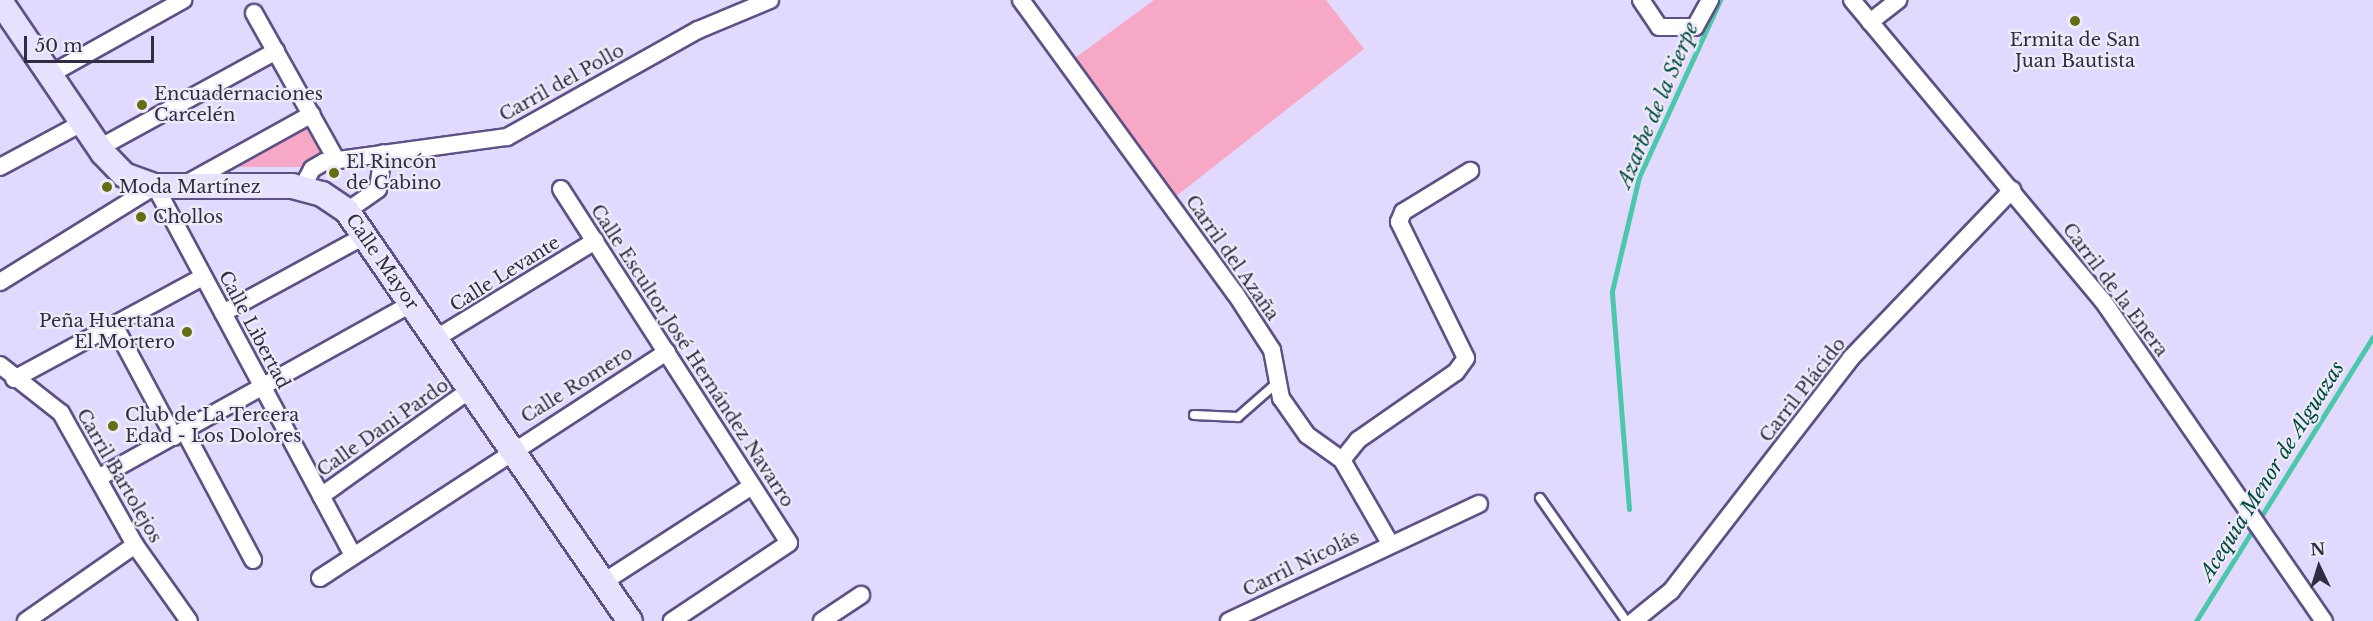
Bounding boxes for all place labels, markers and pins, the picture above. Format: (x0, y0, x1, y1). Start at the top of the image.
marker: Ermita de San Juan Bautista (2068, 14, 2082, 28)
place label: Ermita de San Juan Bautista (2010, 30, 2140, 72)
place label: Encuadernaciones Carcelén (154, 84, 323, 127)
marker: Encuadernaciones Carcelén (135, 98, 149, 112)
place label: El Rincón de Gabino (346, 152, 441, 195)
marker: El Rincón de Gabino (327, 166, 341, 180)
place label: Moda Martínez (119, 176, 261, 198)
marker: Moda Martínez (100, 180, 114, 194)
place label: Chollos (153, 206, 223, 228)
marker: Chollos (134, 210, 148, 224)
place label: Peña Huertana El Mortero (39, 311, 175, 354)
marker: Peña Huertana El Mortero (180, 325, 194, 339)
place label: Club de La Tercera Edad - Los Dolores (125, 405, 301, 448)
marker: Club de La Tercera Edad - Los Dolores (106, 419, 120, 433)

